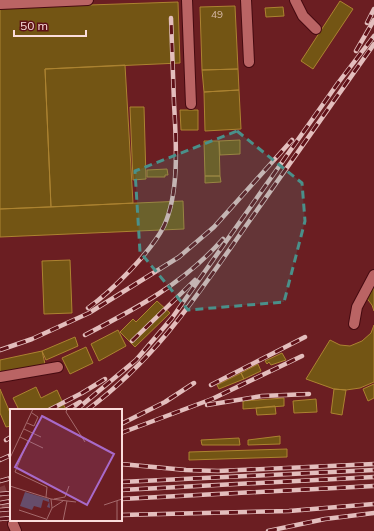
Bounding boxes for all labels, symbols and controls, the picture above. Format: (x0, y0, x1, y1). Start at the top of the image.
house number: 49 (211, 8, 223, 21)
scale bar (14, 12, 86, 38)
text: 50 m (20, 18, 48, 33)
inset map (10, 409, 122, 521)

